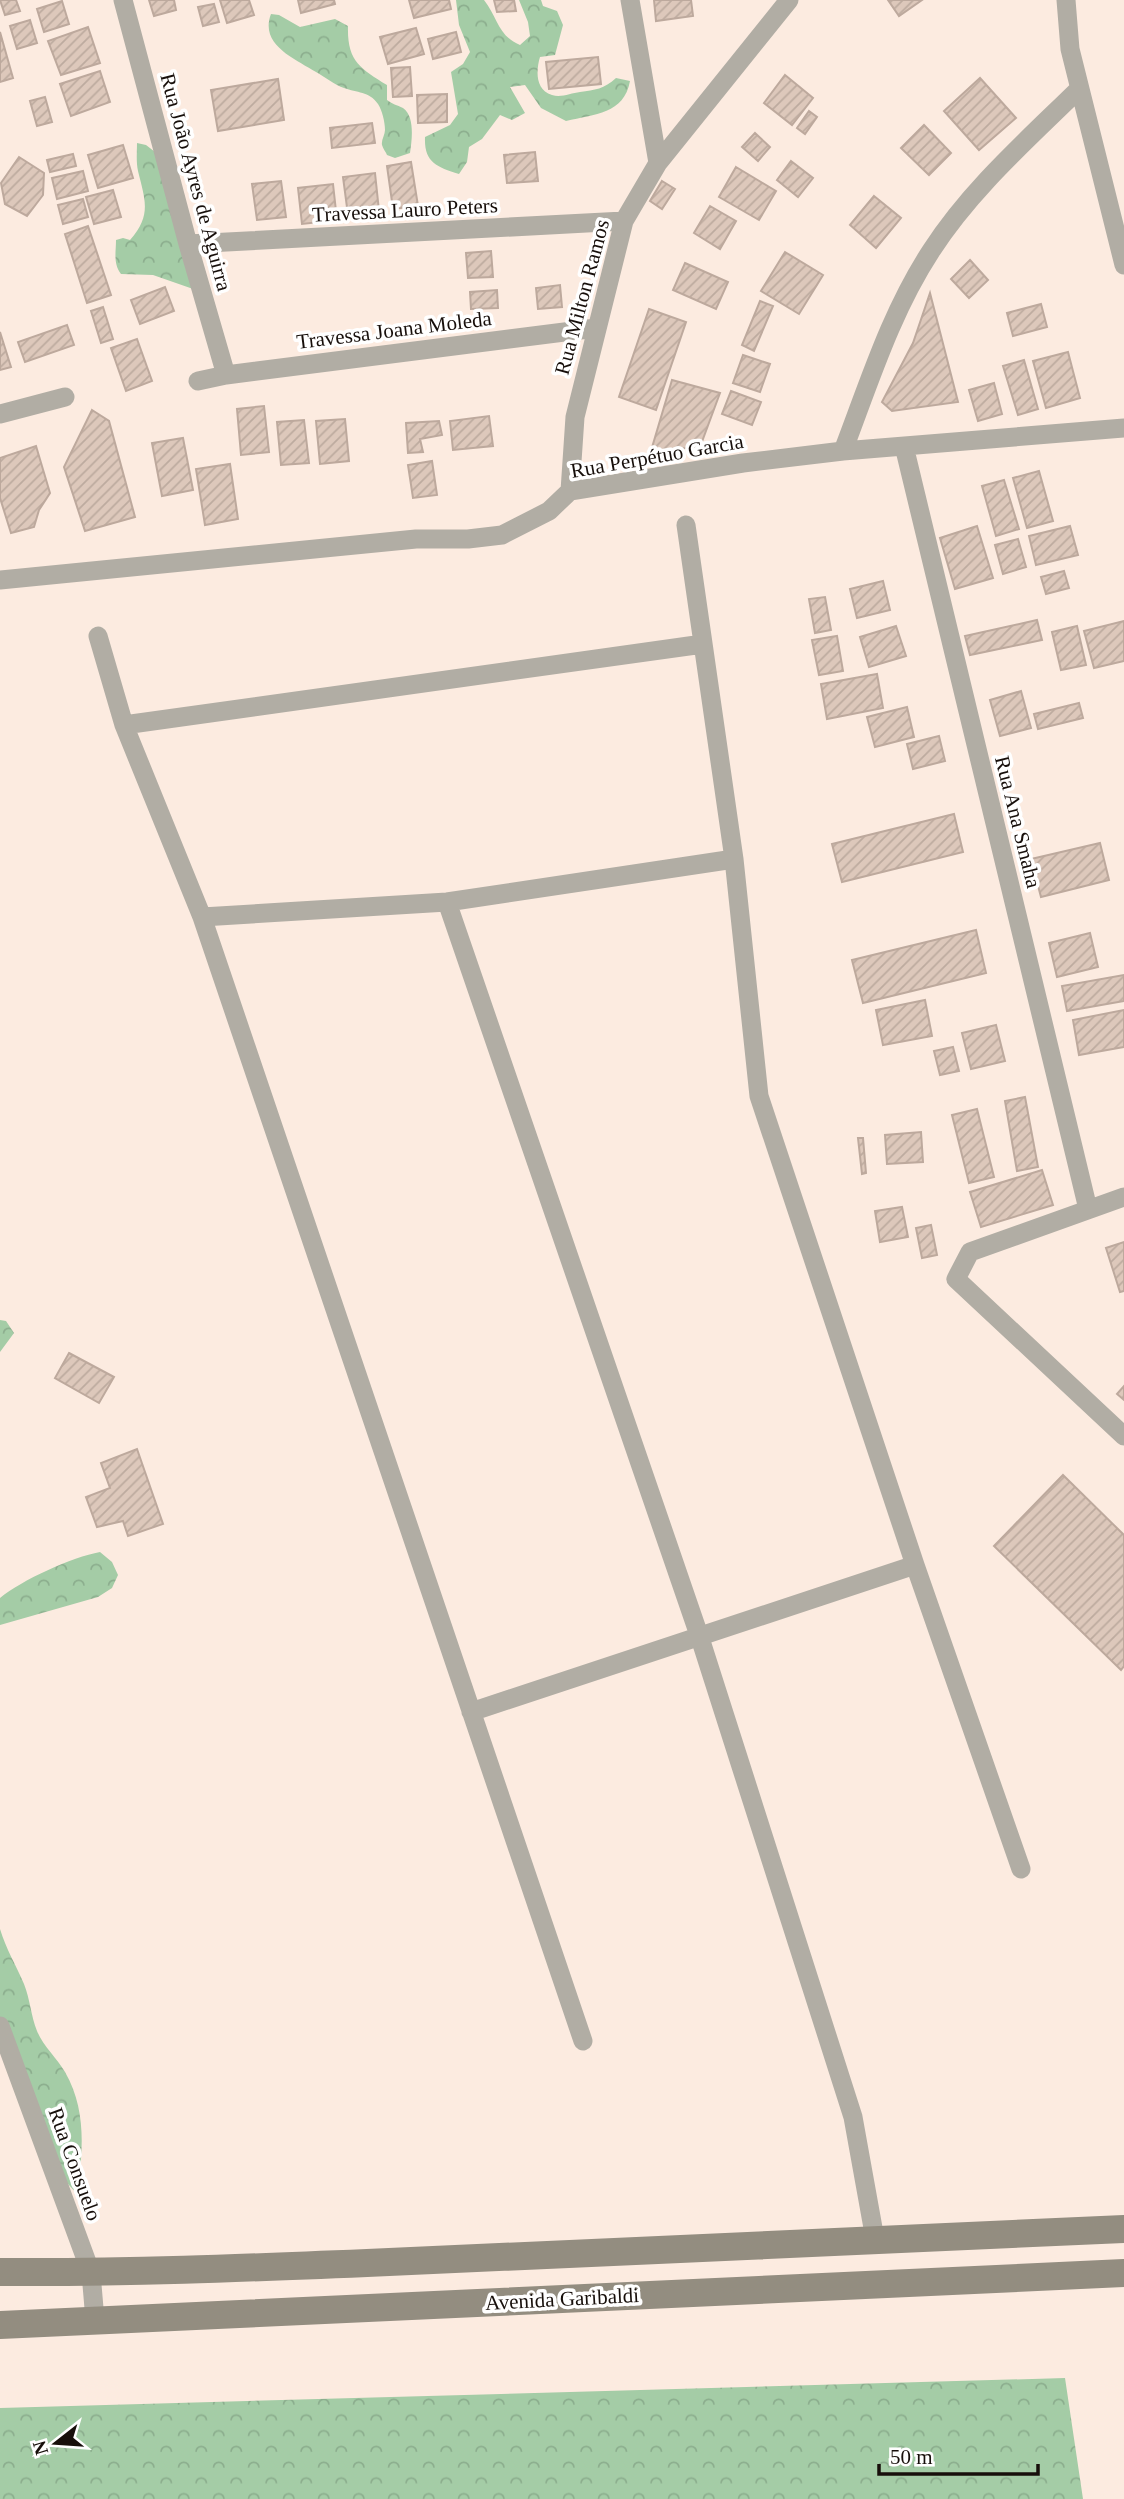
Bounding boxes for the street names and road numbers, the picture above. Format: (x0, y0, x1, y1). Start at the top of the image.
street label: Rua João Ayres de Aguirra (155, 71, 237, 294)
street label: Travessa Lauro Peters (312, 193, 498, 227)
street label: Rua Milton Ramos (550, 217, 614, 377)
street label: Travessa Joana Moleda (295, 306, 494, 354)
street label: Rua Perpétuo Garcia (569, 429, 746, 483)
street label: Rua Ana Smaha (990, 753, 1046, 891)
street label: Rua Consuelo (43, 2104, 107, 2224)
street label: Avenida Garibaldi (484, 2283, 640, 2315)

